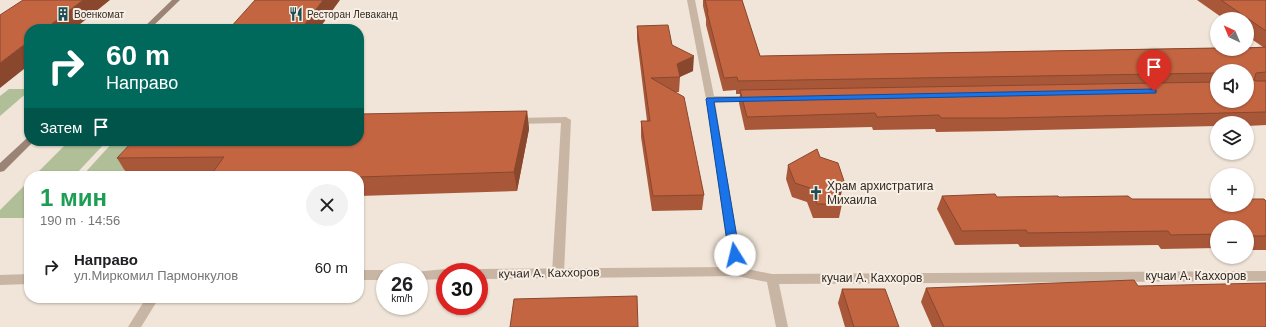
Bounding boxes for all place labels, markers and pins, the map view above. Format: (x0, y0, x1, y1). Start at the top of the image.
building icon: Военкомат (55, 6, 71, 22)
restaurant icon: Ресторан Леваканд (288, 6, 304, 22)
place label: Военкомат (74, 9, 125, 20)
place label: Ресторан Леваканд (307, 9, 398, 20)
pin (1137, 50, 1171, 91)
place label: Храм архистратига Михаила (827, 179, 934, 207)
church icon: Храм архистратига Михаила (808, 185, 824, 201)

